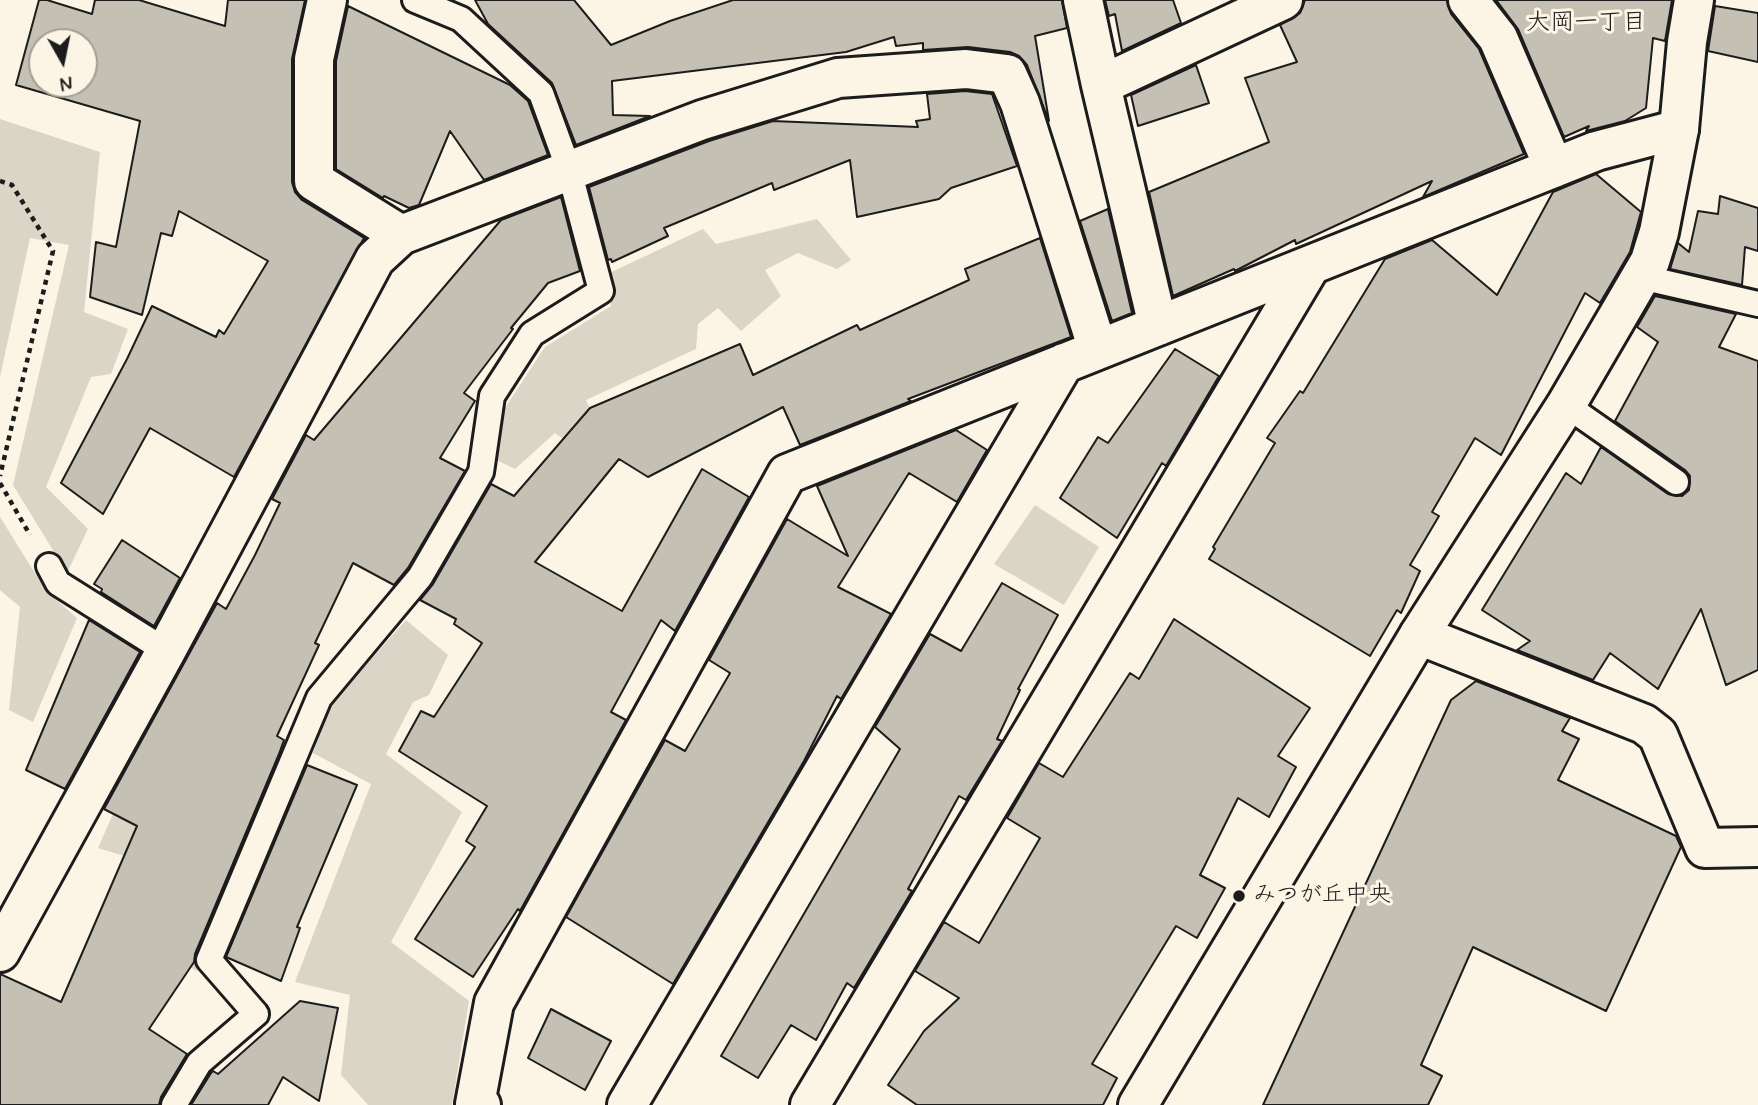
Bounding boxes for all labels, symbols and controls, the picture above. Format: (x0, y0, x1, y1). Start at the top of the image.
district label: 大岡一丁目 (1526, 10, 1646, 38)
north arrow (28, 28, 98, 98)
text: N (58, 69, 74, 96)
place label: みつが丘中央 (1253, 882, 1391, 910)
marker: みつが丘中央 (1231, 888, 1247, 904)

